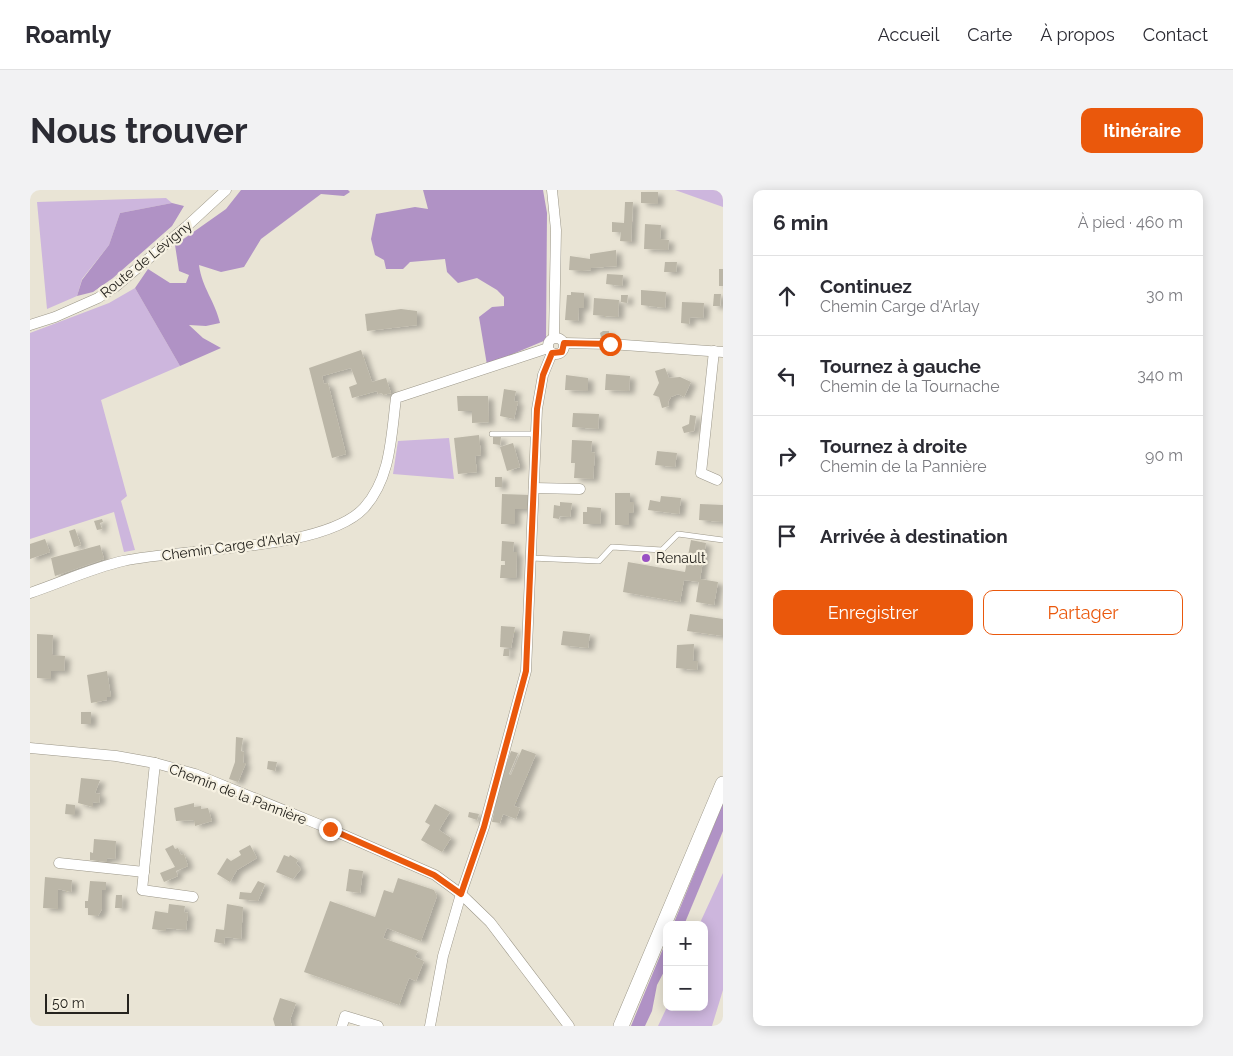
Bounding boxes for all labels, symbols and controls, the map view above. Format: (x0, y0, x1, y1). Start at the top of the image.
text: Roamly (25, 20, 111, 49)
text: Accueil (878, 24, 939, 45)
text: Carte (967, 24, 1012, 45)
text: À propos (1040, 24, 1115, 45)
text: Contact (1143, 24, 1208, 45)
button: Itinéraire (1081, 108, 1203, 153)
text: Nous trouver (30, 110, 248, 151)
text: 6 min (773, 210, 828, 235)
text: À pied · 460 m (1078, 213, 1183, 232)
street label: Route de Lévigny (97, 217, 195, 301)
text: Continuez (820, 275, 912, 297)
icon: ahead (773, 282, 801, 310)
text: 30 m (1146, 286, 1183, 305)
text: Chemin Carge d'Arlay (820, 297, 980, 316)
route start (599, 333, 622, 356)
text: Tournez à gauche (820, 355, 981, 377)
icon: left (773, 362, 801, 390)
text: 340 m (1137, 366, 1183, 385)
text: Chemin de la Tournache (820, 377, 1000, 396)
text: Tournez à droite (820, 435, 967, 457)
icon: right (773, 442, 801, 470)
text: 90 m (1145, 446, 1183, 465)
text: Chemin de la Pannière (820, 457, 987, 476)
icon: arrive (773, 522, 801, 550)
text: Arrivée à destination (820, 525, 1008, 547)
street label: Chemin Carge d'Arlay (161, 528, 302, 564)
place label: Renault (656, 550, 706, 566)
marker: Renault (640, 552, 652, 564)
button: Enregistrer (773, 590, 973, 635)
button: Partager (983, 590, 1183, 635)
street label: Chemin de la Pannière (167, 760, 309, 828)
route end (319, 818, 342, 841)
map controls (663, 921, 708, 1011)
button: + (663, 921, 708, 966)
button: − (663, 966, 708, 1011)
scale bar (45, 991, 129, 1014)
text: 50 m (52, 995, 85, 1011)

